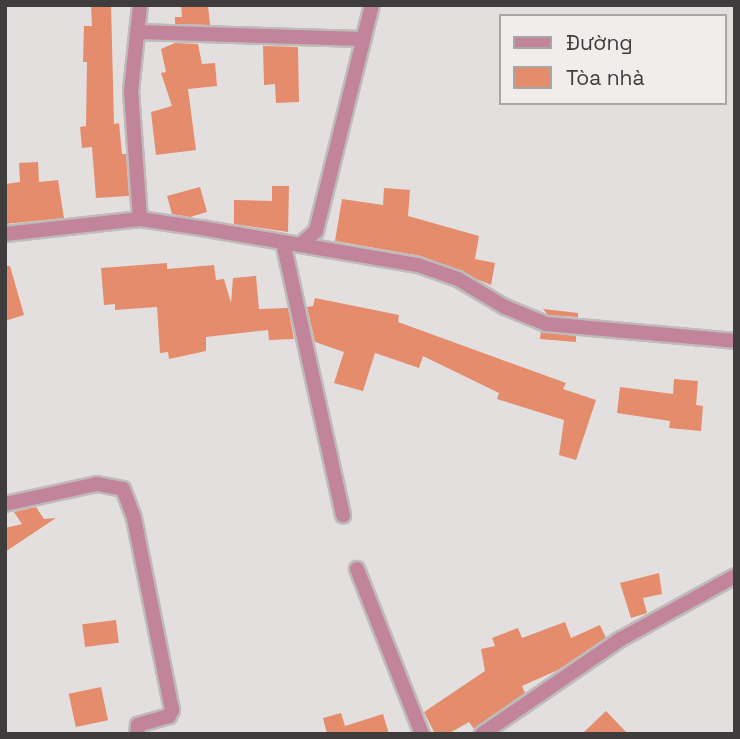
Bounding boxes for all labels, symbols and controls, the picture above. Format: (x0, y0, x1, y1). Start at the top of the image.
legend (498, 14, 726, 105)
text: Đường (566, 29, 633, 56)
text: Tòa nhà (566, 64, 645, 91)

